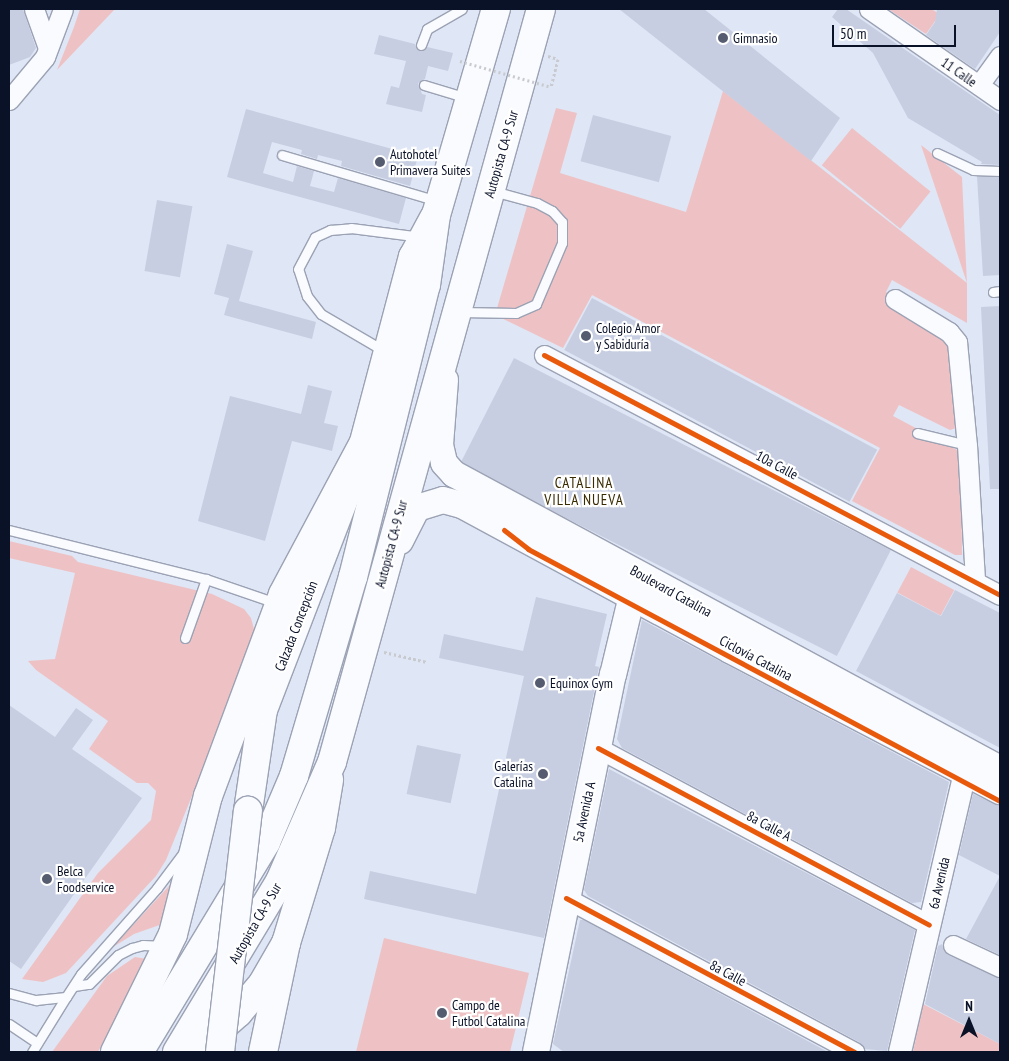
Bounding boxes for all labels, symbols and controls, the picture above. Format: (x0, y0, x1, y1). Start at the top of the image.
scale bar (834, 15, 958, 47)
text: 50 m (840, 24, 866, 43)
place label: Gimnasio (733, 30, 778, 46)
marker: Gimnasio (717, 32, 729, 44)
street label: 11 Calle (938, 54, 980, 90)
street label: Autopista CA-9 Sur (480, 108, 522, 200)
place label: Autohotel Primavera Suites (390, 146, 470, 178)
marker: Autohotel Primavera Suites (374, 156, 386, 168)
place label: Colegio Amor y Sabiduría (596, 320, 661, 352)
marker: Colegio Amor y Sabiduría (580, 330, 592, 342)
street label: 10a Calle (753, 447, 801, 483)
district label: CATALINA VILLA NUEVA (543, 473, 625, 508)
street label: Autopista CA-9 Sur (371, 498, 411, 590)
street label: Boulevard Catalina (627, 562, 715, 620)
street label: Calzada Concepción (271, 578, 321, 674)
street label: Ciclovía Catalina (717, 632, 795, 684)
place label: Equinox Gym (550, 675, 613, 691)
marker: Equinox Gym (534, 677, 546, 689)
place label: Galerías Catalina (494, 758, 533, 790)
marker: Galerías Catalina (537, 768, 549, 780)
street label: 5a Avenida A (569, 780, 599, 844)
street label: 8a Calle A (744, 807, 794, 845)
street label: 6a Avenida (925, 855, 953, 911)
place label: Belca Foodservice (57, 863, 114, 896)
marker: Belca Foodservice (41, 873, 53, 885)
street label: Autopista CA-9 Sur (225, 880, 285, 966)
street label: 8a Calle (707, 956, 749, 990)
north arrow (944, 996, 994, 1046)
place label: Campo de Futbol Catalina (452, 997, 525, 1030)
text: N (965, 997, 973, 1015)
marker: Campo de Futbol Catalina (436, 1007, 448, 1019)

